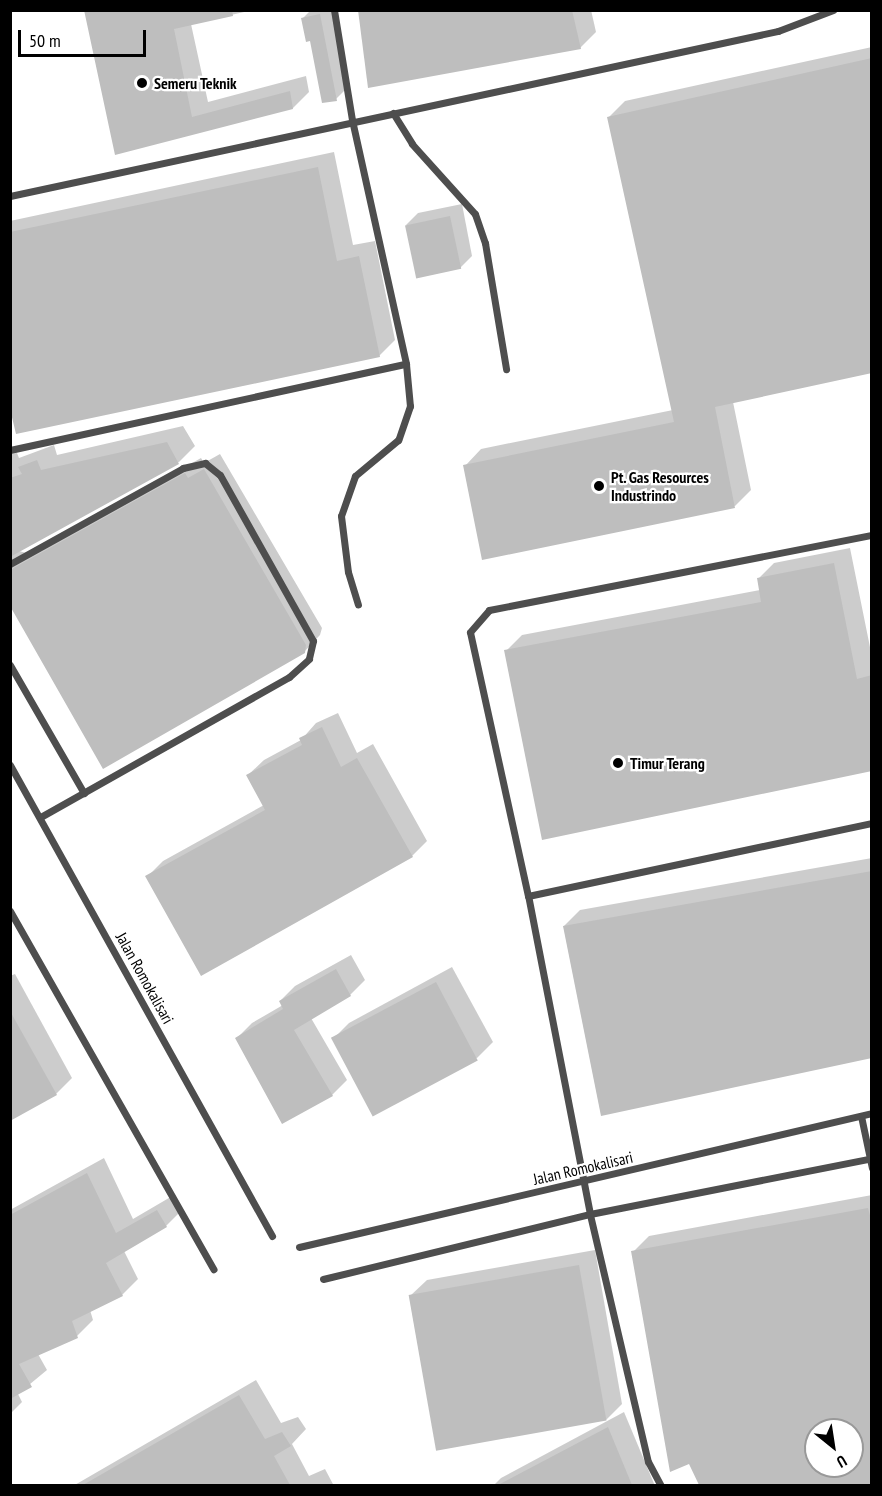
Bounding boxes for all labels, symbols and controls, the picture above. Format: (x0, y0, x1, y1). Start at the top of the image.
scale bar (21, 18, 148, 56)
text: 50 m (29, 29, 61, 52)
place label: Semeru Teknik (154, 73, 237, 93)
marker: Semeru Teknik (135, 76, 149, 90)
place label: Pt. Gas Resources Industrindo (611, 467, 710, 505)
marker: Pt. Gas Resources Industrindo (592, 479, 606, 493)
place label: Timur Terang (630, 753, 705, 773)
marker: Timur Terang (611, 756, 625, 770)
street label: Jalan Romokalisari (112, 929, 178, 1027)
street label: Jalan Romokalisari (531, 1147, 635, 1189)
north arrow (804, 1418, 864, 1478)
text: U (833, 1451, 851, 1473)

